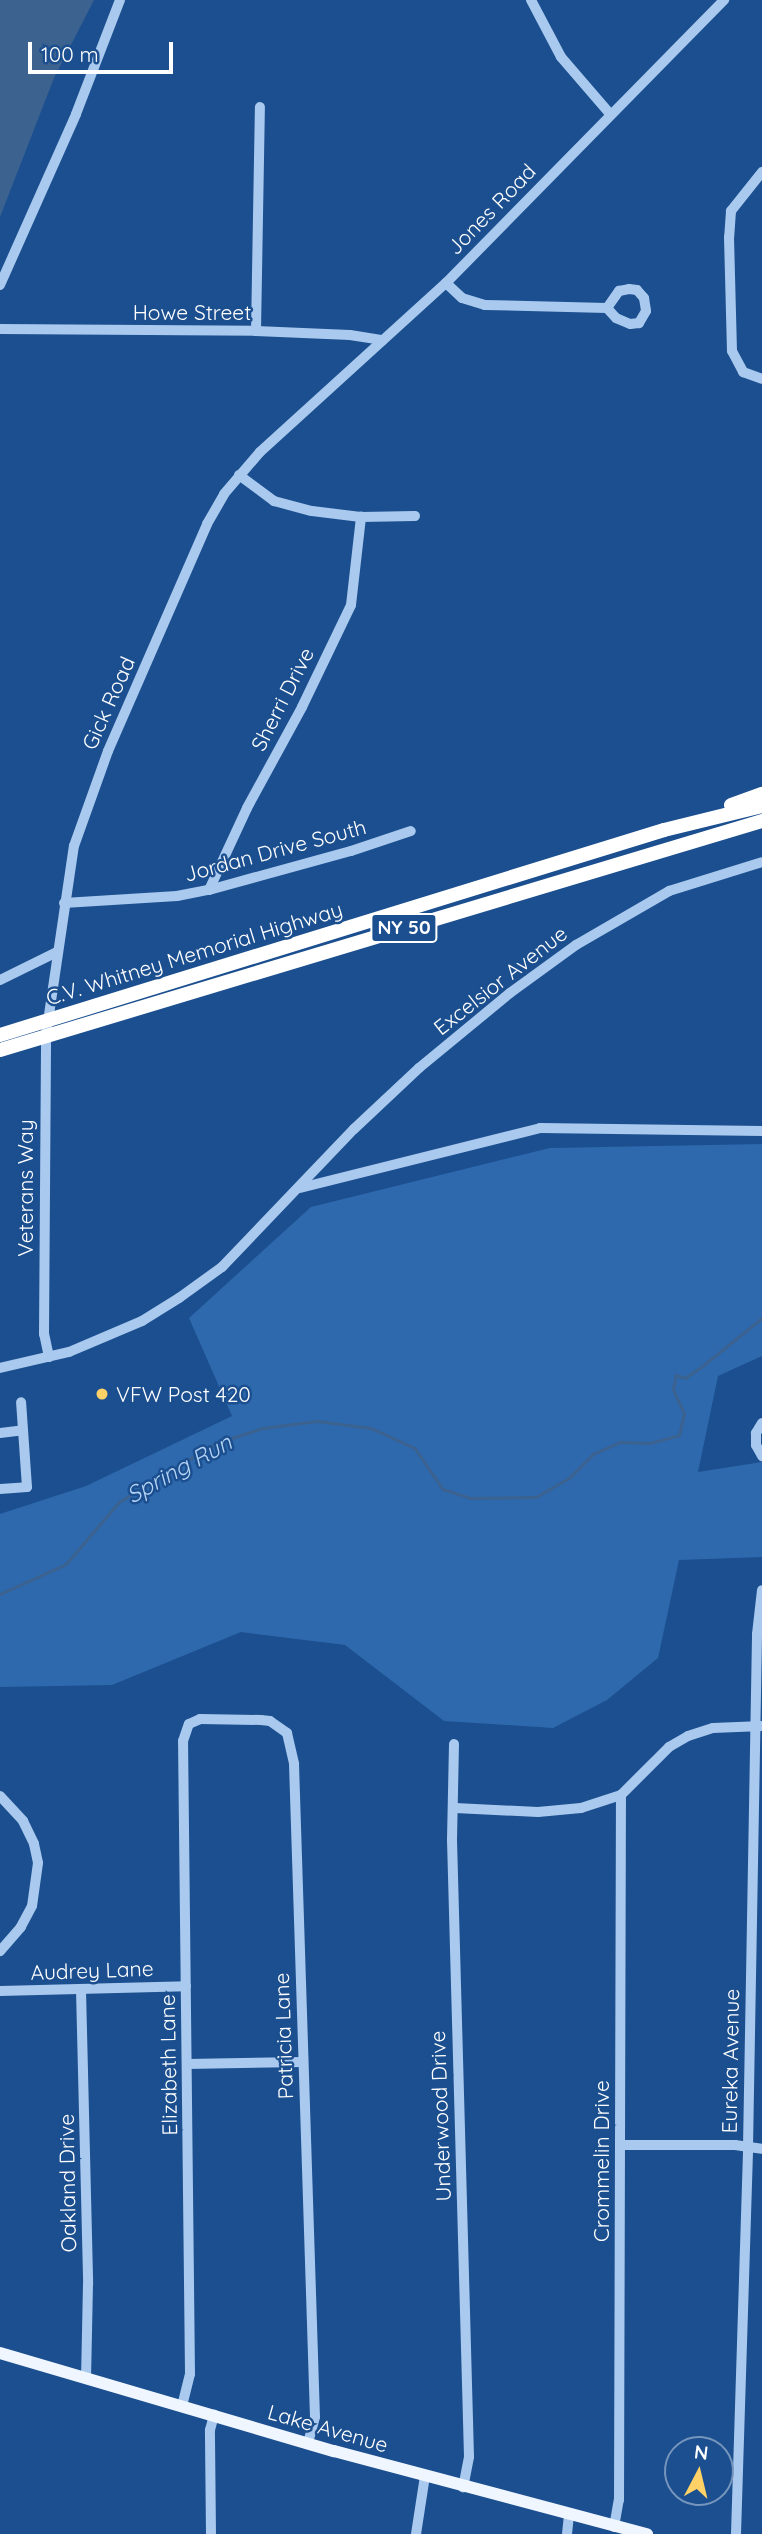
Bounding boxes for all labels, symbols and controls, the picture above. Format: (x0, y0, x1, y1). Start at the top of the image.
scale bar (32, 28, 177, 72)
text: 100 m (41, 41, 99, 67)
street label: Jones Road (442, 158, 540, 260)
street label: Howe Street (133, 299, 251, 325)
street label: Sherri Drive (245, 643, 319, 755)
street label: Gick Road (76, 653, 140, 753)
street label: Jordan Drive South (181, 814, 369, 886)
street label: C.V. Whitney Memorial Highway (43, 896, 345, 1010)
road number: NY 50 (369, 912, 439, 944)
street label: Excelsior Avenue (428, 920, 572, 1040)
street label: Veterans Way (12, 1119, 38, 1257)
place label: VFW Post 420 (116, 1381, 251, 1407)
marker: VFW Post 420 (94, 1386, 110, 1402)
water label: Spring Run (122, 1429, 236, 1509)
street label: Audrey Lane (30, 1955, 154, 1985)
street label: Patricia Lane (268, 1972, 298, 2100)
street label: Eureka Avenue (716, 1988, 744, 2134)
street label: Elizabeth Lane (154, 1994, 182, 2136)
street label: Underwood Drive (424, 2030, 456, 2202)
street label: Crommelin Drive (588, 2080, 614, 2242)
street label: Oakland Drive (53, 2113, 81, 2253)
street label: Lake Avenue (265, 2399, 391, 2457)
north arrow (664, 2436, 734, 2506)
text: N (693, 2439, 710, 2465)

